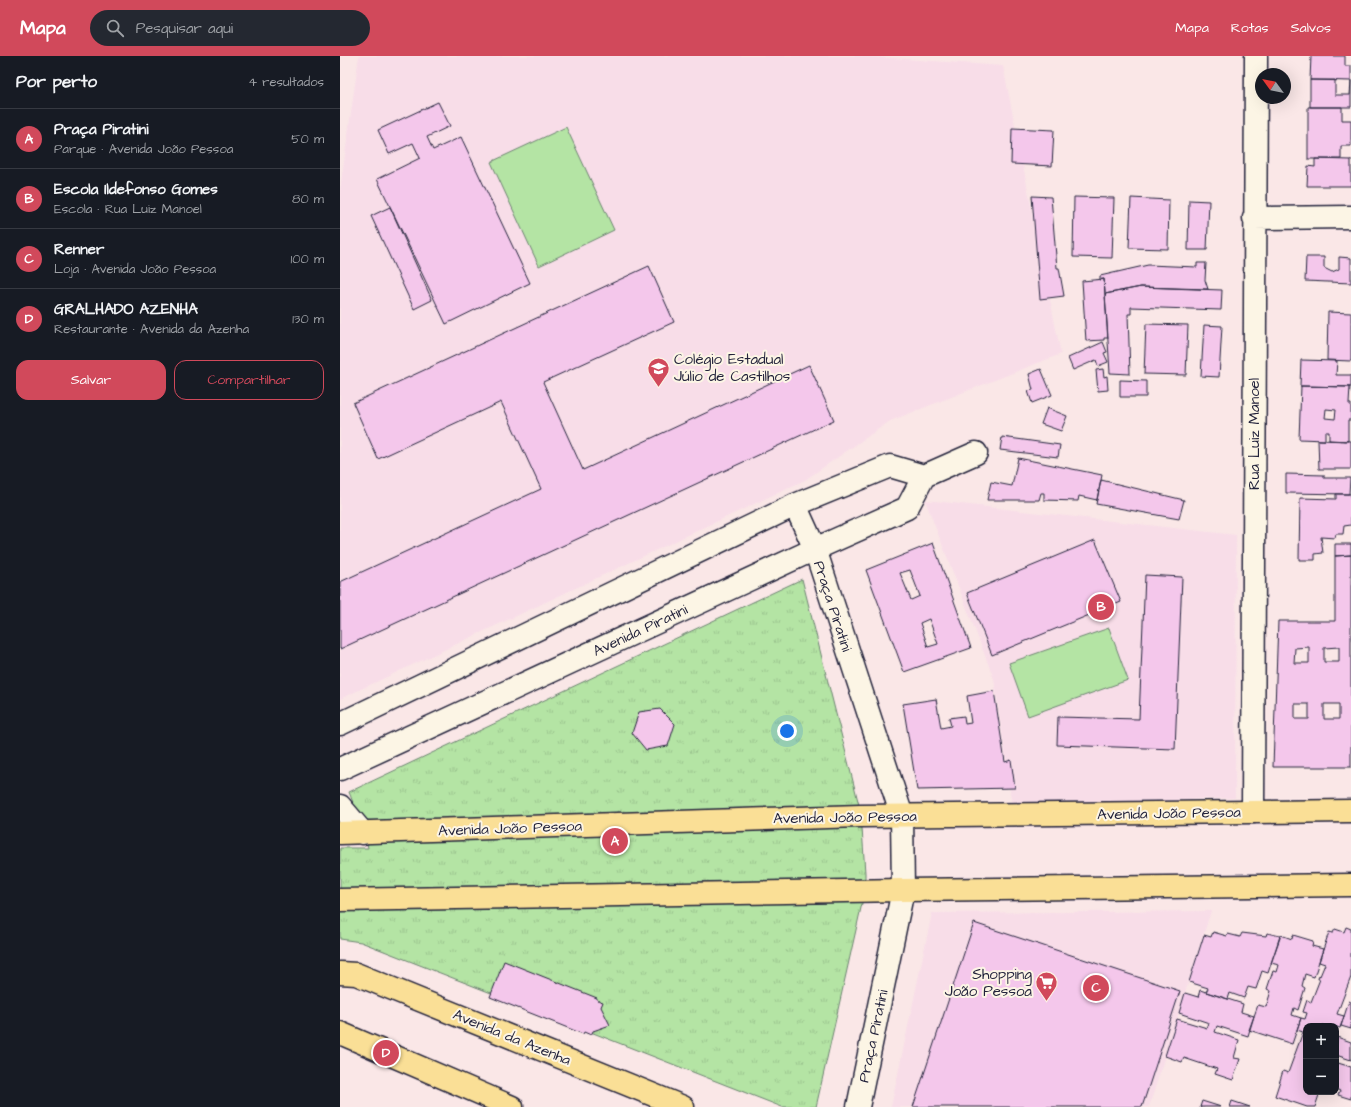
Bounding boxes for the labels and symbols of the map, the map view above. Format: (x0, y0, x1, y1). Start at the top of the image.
north arrow (1255, 68, 1291, 104)
place label: Colégio Estadual Júlio de Castilhos (674, 349, 791, 387)
school or university icon: Colégio Estadual Júlio de Castilhos (645, 355, 671, 388)
street label: Rua Luiz Manoel (1244, 378, 1265, 490)
street label: Praça Piratini (808, 558, 857, 655)
pin: B (1088, 592, 1114, 622)
street label: Avenida Piratini (589, 599, 692, 662)
your location (777, 721, 797, 741)
street label: Avenida João Pessoa (1097, 802, 1241, 825)
street label: Avenida João Pessoa (773, 806, 917, 829)
street label: Avenida João Pessoa (438, 815, 583, 842)
pin: A (602, 826, 628, 856)
place label: Shopping João Pessoa (945, 964, 1032, 1002)
supermarket icon: Shopping João Pessoa (1034, 970, 1060, 1003)
pin: C (1083, 973, 1109, 1003)
street label: Praça Piratini (853, 987, 894, 1084)
street label: Avenida da Azenha (450, 1004, 574, 1071)
pin: D (373, 1038, 399, 1068)

